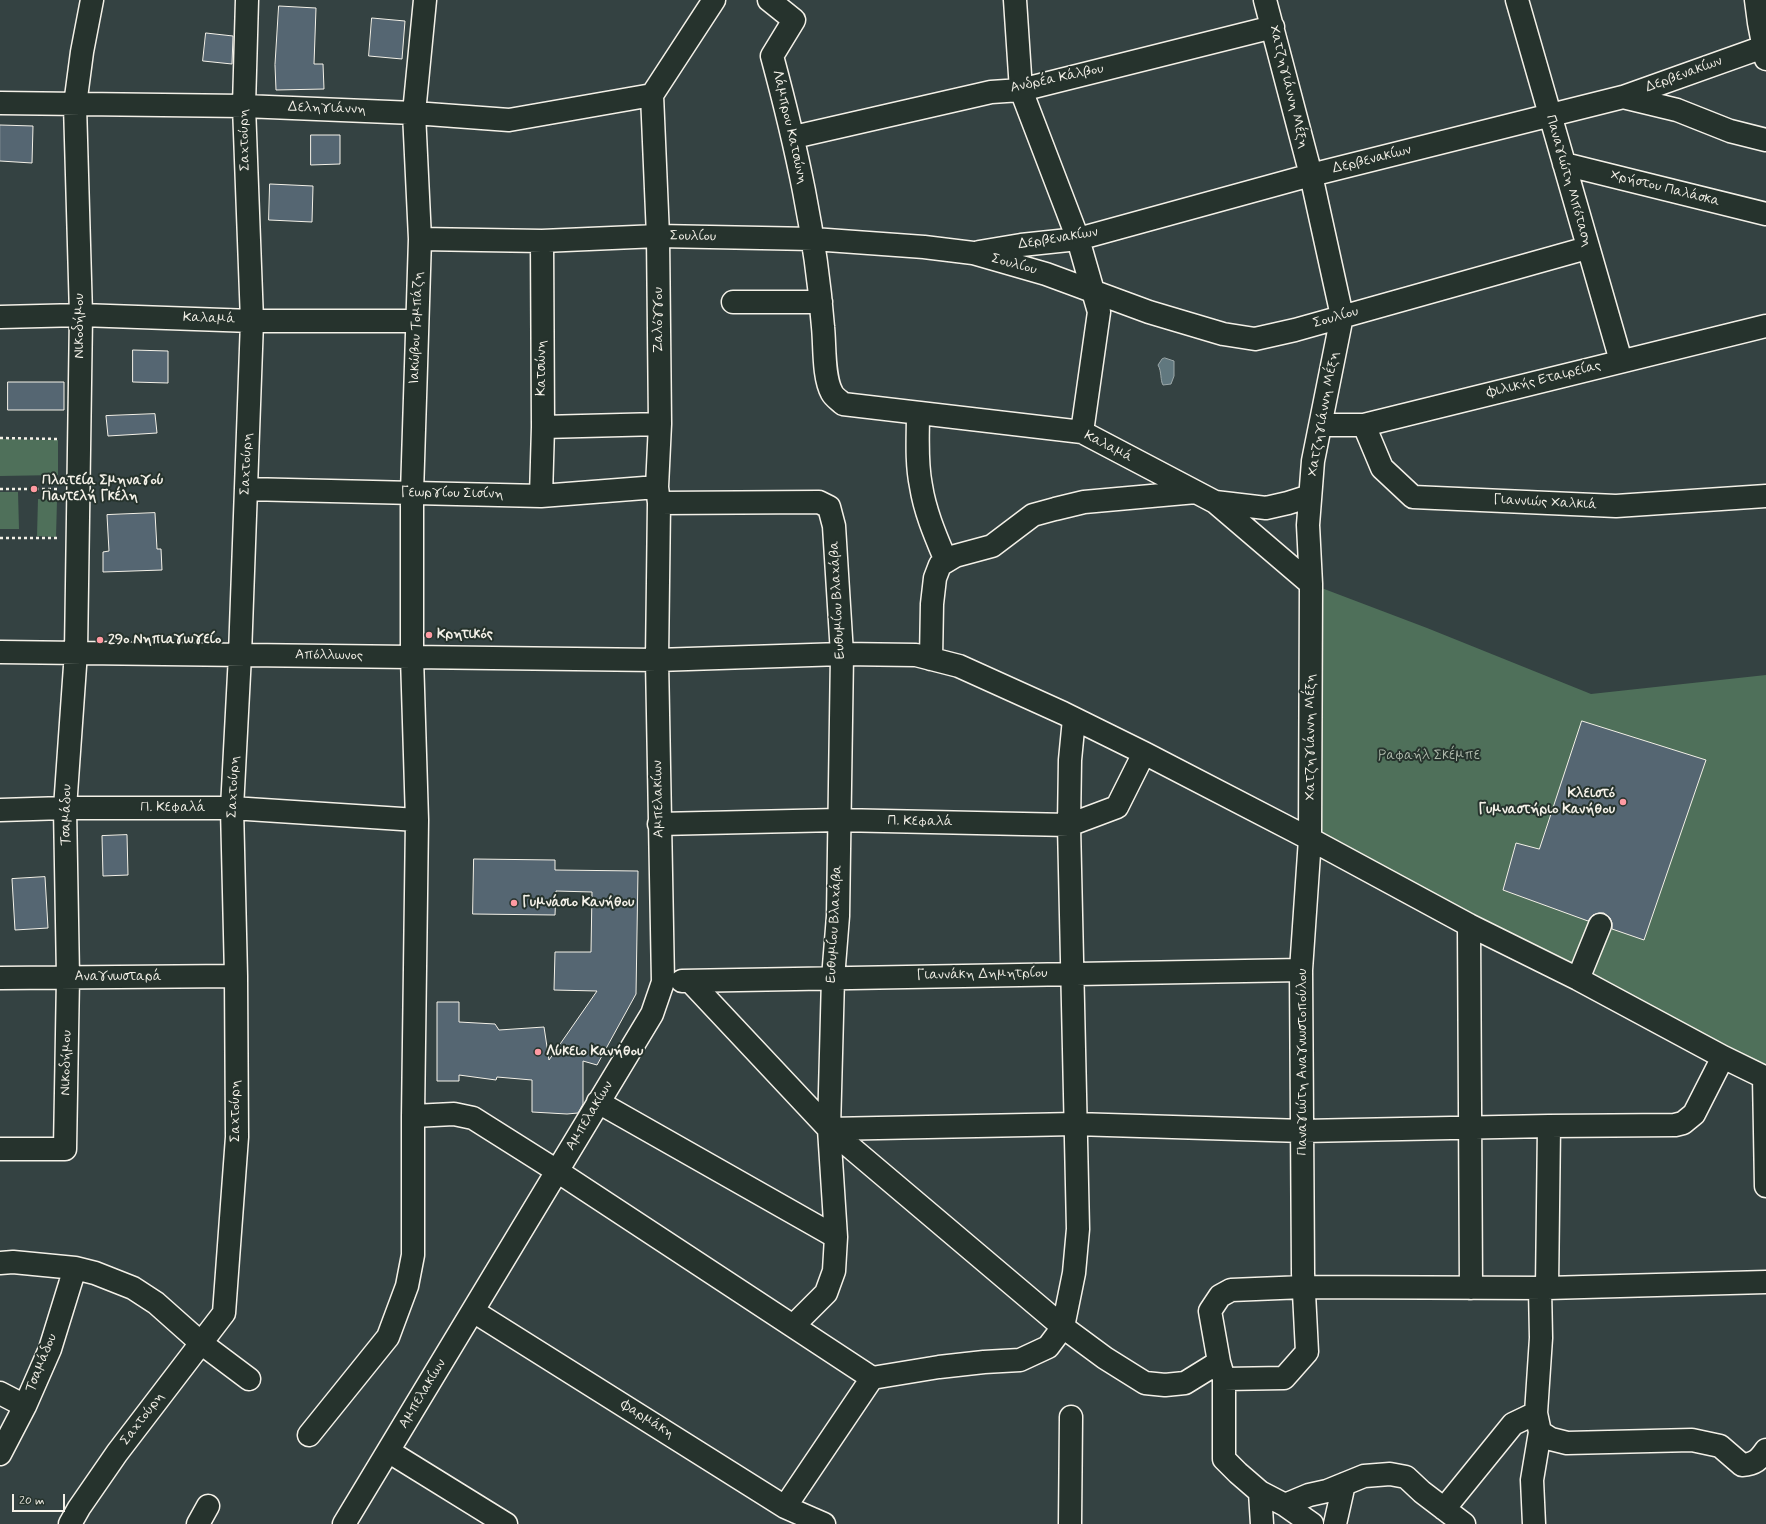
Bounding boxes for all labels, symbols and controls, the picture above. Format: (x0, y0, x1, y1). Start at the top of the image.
street label: Χατζηγιάννη Μέξη (1265, 24, 1311, 150)
street label: Δερβενακίων (1643, 53, 1725, 97)
street label: Ανδρέα Κάλβου (1009, 61, 1105, 97)
street label: Λάμπρου Κατσώνη (768, 68, 810, 186)
street label: Δεληγιάννη (288, 99, 366, 119)
street label: Σαχτούρη (236, 109, 254, 171)
street label: Παναγιώτη Μπόταση (1541, 113, 1595, 249)
street label: Δερβενακίων (1331, 142, 1413, 178)
street label: Χρήστου Παλάσκα (1609, 167, 1721, 211)
street label: Δερβενακίων (1017, 224, 1099, 254)
street label: Σουλίου (670, 228, 716, 246)
street label: Σουλίου (989, 251, 1039, 279)
street label: Ιακώβου Τομπάζη (407, 271, 427, 385)
street label: Ζαλόγγου (651, 287, 667, 353)
street label: Νικοδήμου (72, 293, 88, 359)
street label: Σουλίου (1311, 304, 1361, 332)
street label: Καλαμά (183, 310, 235, 328)
street label: Κατσώνη (534, 340, 550, 396)
street label: Χατζηγιάννη Μέξη (1305, 350, 1343, 478)
street label: Φιλικής Εταιρείας (1485, 358, 1603, 402)
street label: Καλαμά (1081, 428, 1135, 466)
street label: Σαχτούρη (238, 433, 256, 495)
place label: Πλατεία Σμηναγού Παντελή Γκέλη (42, 473, 164, 506)
marker: Πλατεία Σμηναγού Παντελή Γκέλη (29, 484, 39, 494)
street label: Γεωργίου Σισίνη (400, 485, 504, 503)
street label: Γιαννιώς Χαλκιά (1493, 492, 1597, 514)
street label: Ευθυμίου Βλαχάβα (827, 540, 849, 660)
place label: Κρητικός (437, 627, 493, 643)
marker: Κρητικός (424, 630, 434, 640)
place label: 29ο Νηπιαγωγείο (108, 632, 221, 648)
marker: 29ο Νηπιαγωγείο (95, 635, 105, 645)
street label: Απόλλωνος (295, 647, 363, 665)
street label: Χατζηγιάννη Μέξη (1303, 674, 1319, 800)
park label: Ραφαήλ Σκέμπε (1378, 748, 1480, 764)
street label: Σαχτούρη (225, 756, 243, 818)
street label: Αμπελακίων (650, 760, 668, 838)
street label: Τσαμάδου (58, 784, 76, 846)
place label: Κλειστό Γυμναστήριο Κανήθου (1478, 786, 1615, 818)
marker: Κλειστό Γυμναστήριο Κανήθου (1618, 797, 1628, 807)
street label: Π. Κεφαλά (140, 800, 206, 816)
street label: Π. Κεφαλά (887, 813, 953, 831)
street label: Ευθυμίου Βλαχάβα (824, 864, 846, 984)
place label: Γυμνάσιο Κανήθου (522, 895, 634, 911)
marker: Γυμνάσιο Κανήθου (509, 898, 519, 908)
street label: Γιαννάκη Δημητρίου (916, 965, 1048, 985)
street label: Παναγιώτη Αναγνωστοπούλου (1295, 968, 1311, 1156)
street label: Αναγνωσταρά (74, 969, 162, 985)
street label: Νικοδήμου (58, 1030, 76, 1096)
place label: Λύκειο Κανήθου (546, 1044, 643, 1060)
marker: Λύκειο Κανήθου (533, 1047, 543, 1057)
street label: Αμπελακίων (563, 1078, 617, 1154)
street label: Σαχτούρη (228, 1080, 244, 1142)
street label: Τσαμάδου (23, 1331, 61, 1395)
street label: Αμπελακίων (396, 1356, 450, 1432)
street label: Σαχτούρη (118, 1389, 168, 1449)
street label: Φαρμάκη (617, 1397, 677, 1443)
scale bar (14, 1486, 67, 1512)
text: 20 m (19, 1493, 45, 1509)

